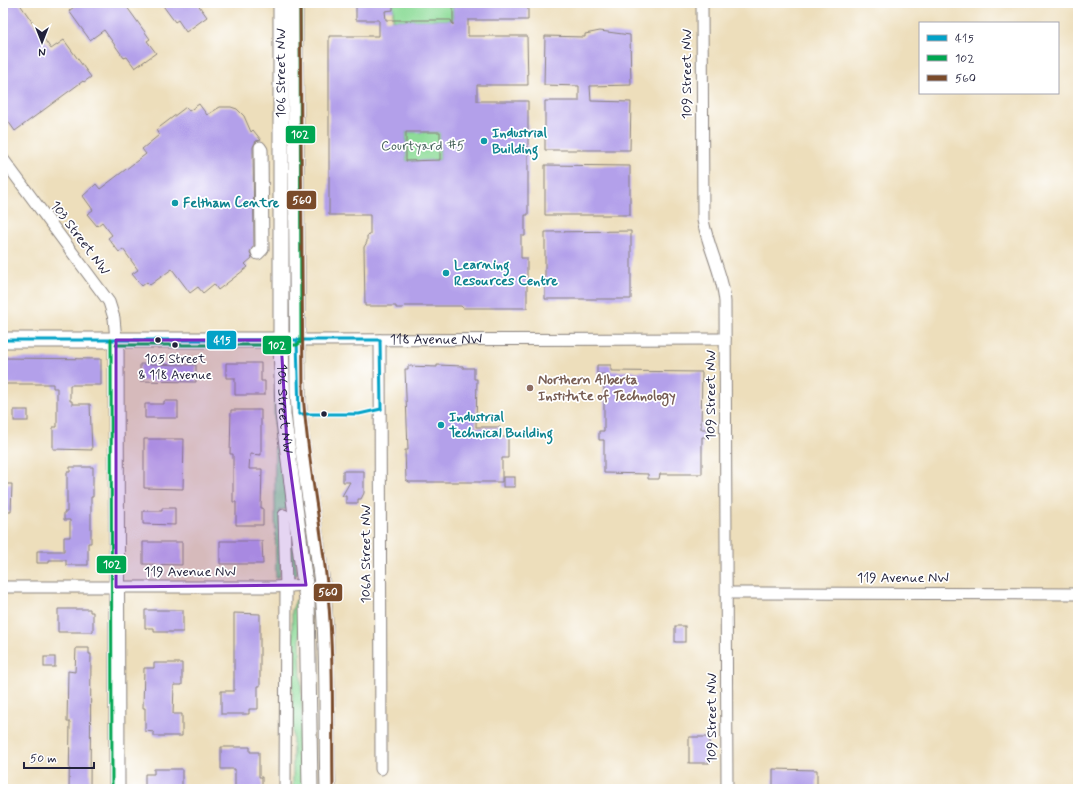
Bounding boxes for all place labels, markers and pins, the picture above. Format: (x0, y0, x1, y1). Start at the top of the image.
place label: Industrial Building (492, 124, 548, 161)
marker: Industrial Building (479, 136, 489, 146)
place label: Feltham Centre (183, 194, 280, 212)
marker: Feltham Centre (170, 198, 180, 208)
place label: Learning Resources Centre (454, 256, 558, 290)
marker: Learning Resources Centre (441, 268, 451, 278)
unlabelled marker (153, 335, 163, 345)
marker: 105 Street & 118 Avenue (170, 340, 180, 350)
place label: 105 Street & 118 Avenue (138, 351, 212, 384)
place label: Northern Alberta Institute of Technology (538, 371, 676, 407)
marker: Northern Alberta Institute of Technology (525, 383, 535, 393)
place label: Industrial Technical Building (449, 408, 553, 445)
unlabelled marker (319, 409, 329, 419)
marker: Industrial Technical Building (436, 420, 446, 430)

